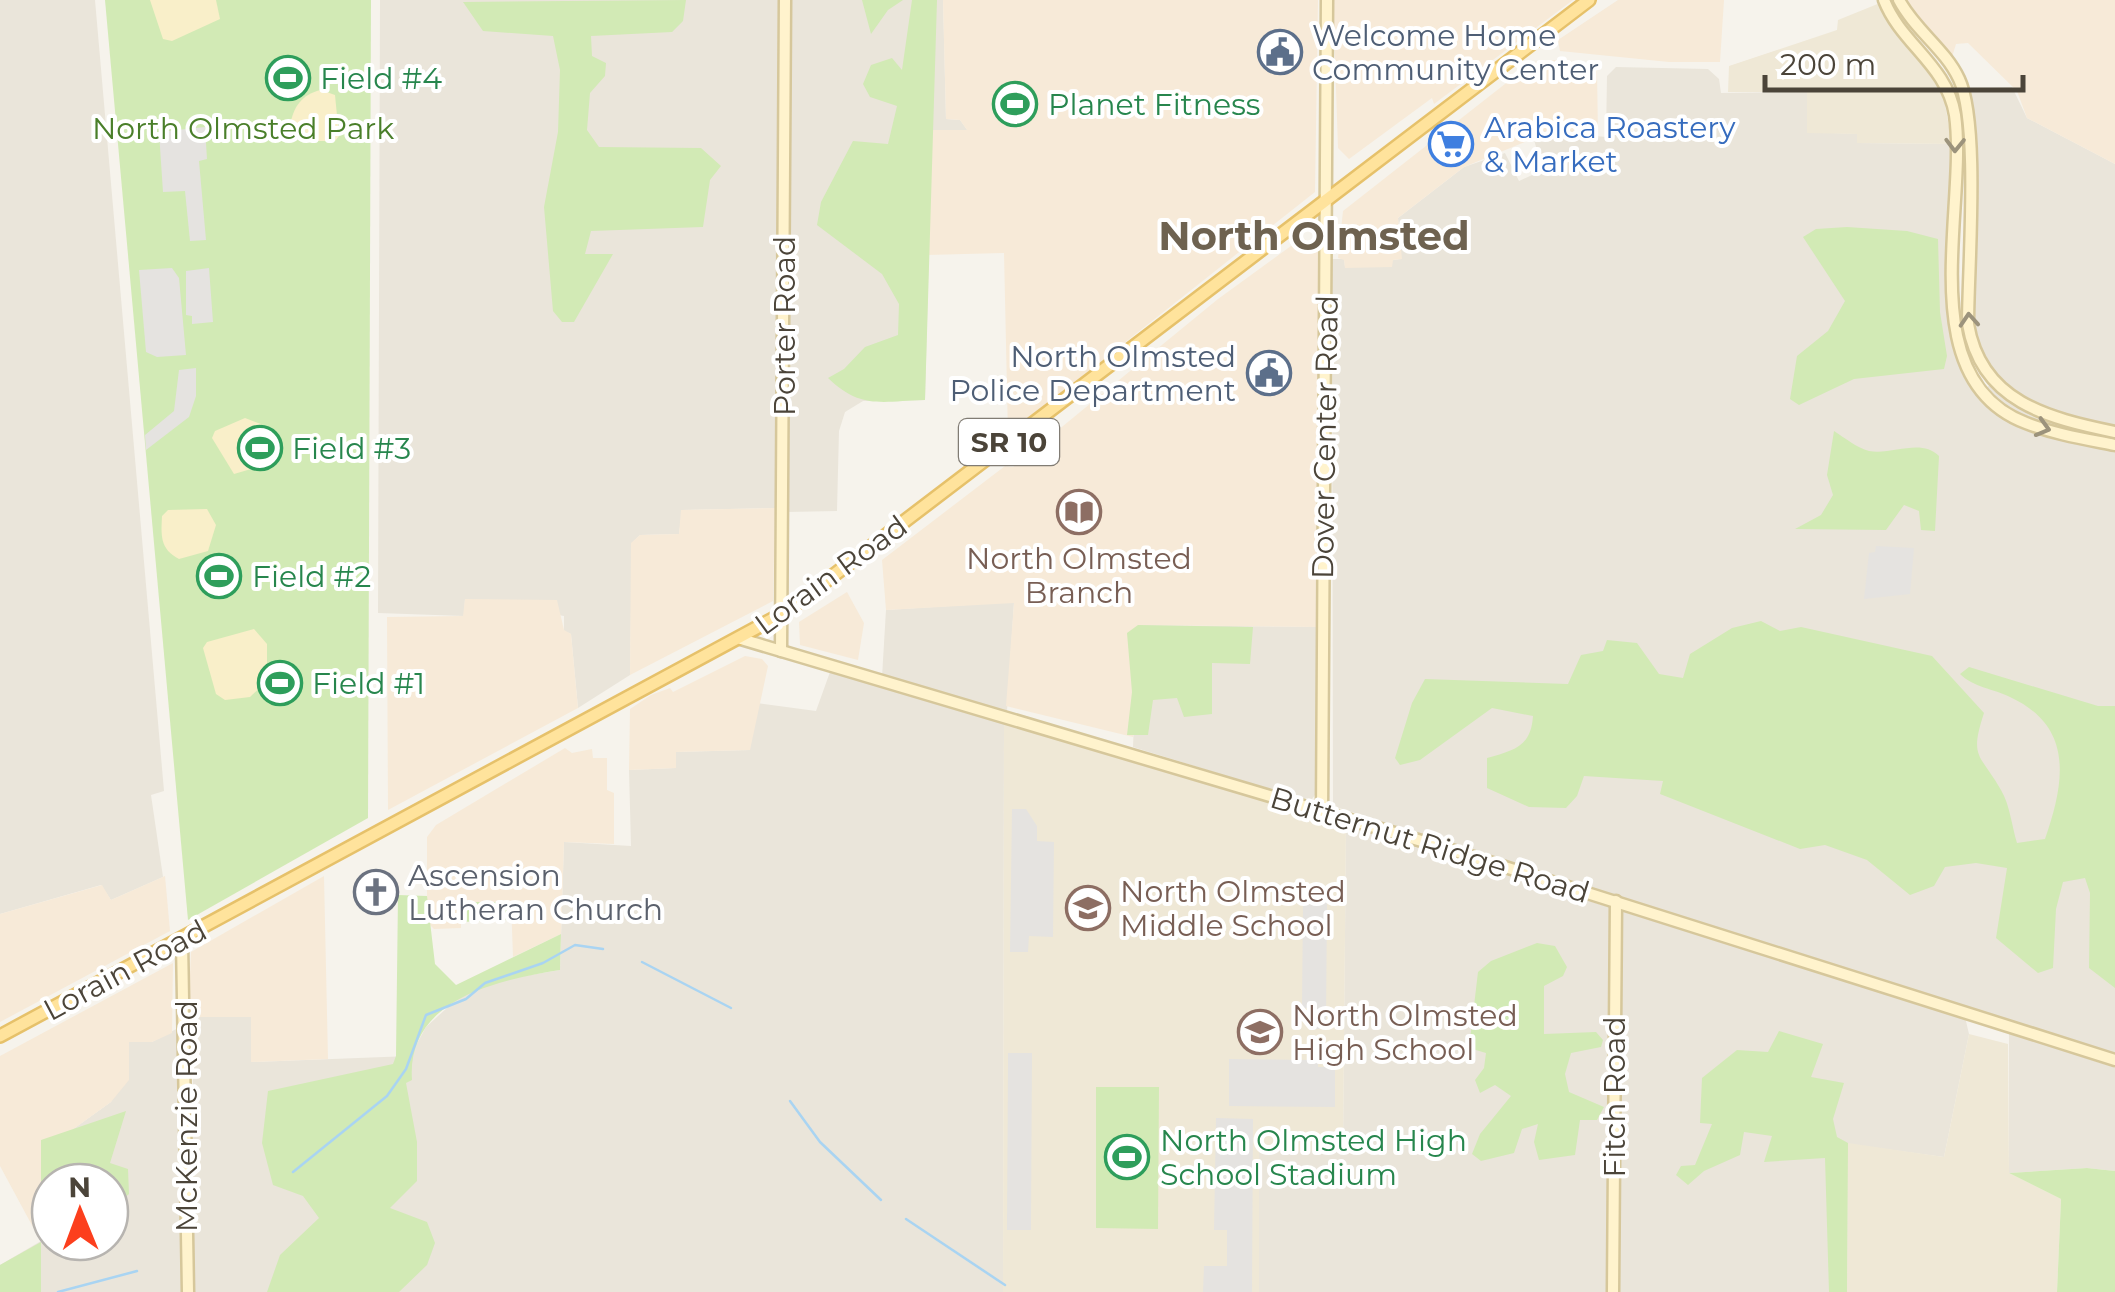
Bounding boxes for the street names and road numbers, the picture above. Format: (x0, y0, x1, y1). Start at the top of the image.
street label: Porter Road (766, 236, 803, 416)
street label: Dover Center Road (1304, 295, 1346, 579)
road number: SR 10 (959, 419, 1059, 465)
street label: Lorain Road (748, 507, 914, 643)
street label: Butternut Ridge Road (1266, 779, 1594, 911)
street label: Lorain Road (37, 912, 213, 1028)
street label: McKenzie Road (168, 1000, 205, 1232)
street label: Fitch Road (1596, 1016, 1633, 1178)

